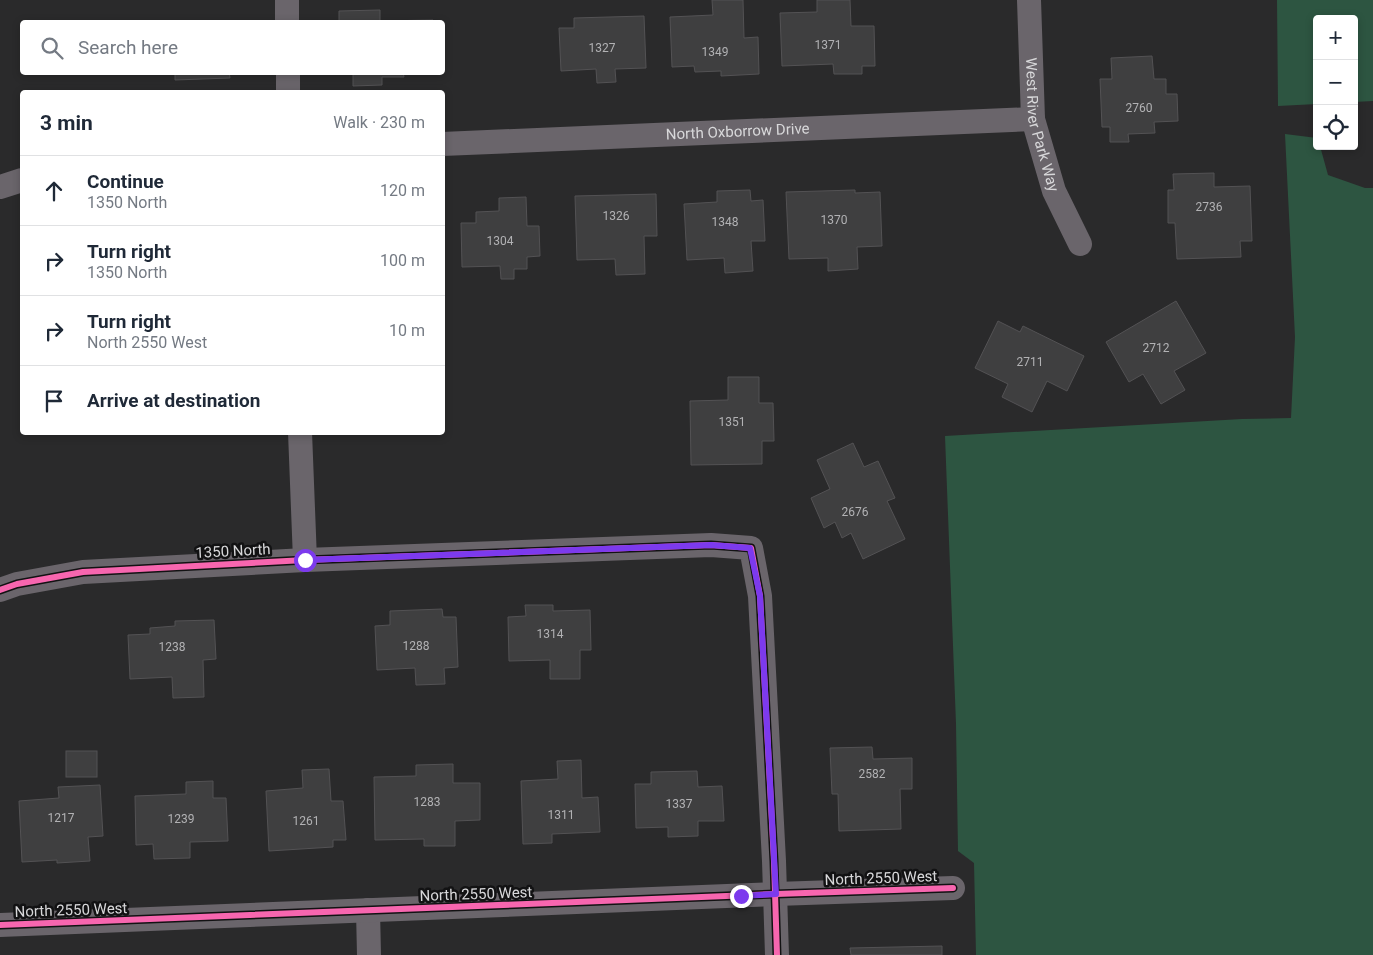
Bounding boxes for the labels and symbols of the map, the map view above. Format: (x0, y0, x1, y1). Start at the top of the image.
house number: 1371 (815, 38, 841, 52)
house number: 1327 (589, 41, 616, 55)
house number: 1349 (702, 45, 728, 59)
street label: West River Park Way (1022, 57, 1063, 194)
house number: 2760 (1126, 101, 1153, 115)
street label: North Oxborrow Drive (666, 119, 810, 144)
house number: 2736 (1196, 200, 1223, 214)
house number: 1326 (603, 209, 630, 223)
house number: 1370 (821, 213, 848, 227)
house number: 1348 (712, 215, 739, 229)
house number: 1304 (487, 234, 514, 248)
house number: 2712 (1143, 341, 1170, 355)
house number: 2711 (1017, 355, 1043, 369)
house number: 1351 (719, 415, 745, 429)
house number: 2676 (842, 505, 869, 519)
street label: 1350 North (195, 540, 271, 562)
route start (294, 549, 317, 572)
house number: 1314 (537, 627, 564, 641)
house number: 1288 (403, 639, 430, 653)
house number: 1238 (159, 640, 186, 654)
house number: 2582 (859, 767, 886, 781)
house number: 1283 (414, 795, 440, 809)
house number: 1337 (666, 797, 693, 811)
house number: 1311 (548, 808, 574, 822)
house number: 1217 (48, 811, 75, 825)
house number: 1239 (168, 812, 194, 826)
house number: 1261 (293, 814, 319, 828)
street label: North 2550 West (824, 867, 938, 889)
street label: North 2550 West (419, 883, 533, 905)
route end (730, 885, 753, 908)
street label: North 2550 West (14, 899, 128, 921)

